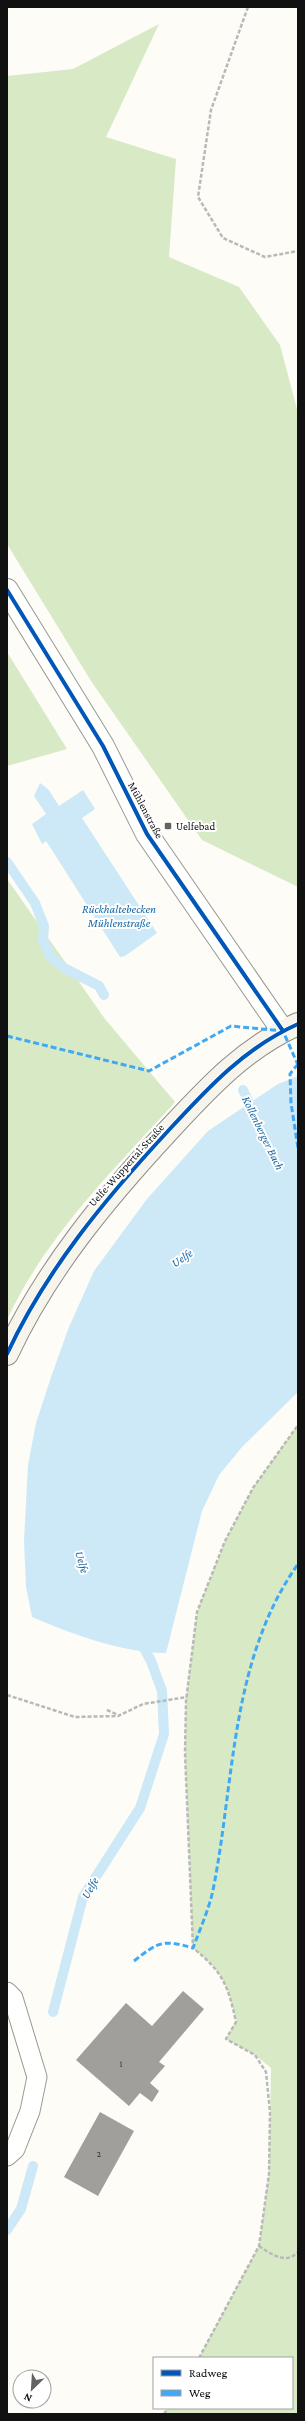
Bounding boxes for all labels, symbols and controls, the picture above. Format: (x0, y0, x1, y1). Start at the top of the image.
street label: Mühlenstraße (126, 780, 166, 840)
place label: Uelfebad (176, 820, 215, 832)
marker: Uelfebad (163, 821, 173, 831)
water label: Rückhaltebecken Mühlenstraße (82, 902, 156, 930)
water label: Kollenberger Bach (239, 1094, 287, 1172)
street label: Uelfe-Wuppertal-Straße (86, 1121, 167, 1209)
water label: Uelfe (169, 1246, 196, 1270)
water label: Uelfe (72, 1549, 92, 1575)
water label: Uelfe (78, 1874, 102, 1901)
house number: 1 (120, 2059, 123, 2069)
house number: 2 (97, 2149, 101, 2159)
legend (153, 2357, 293, 2409)
text: Radweg (189, 2366, 227, 2380)
north arrow (12, 2369, 52, 2409)
text: Weg (189, 2386, 211, 2400)
text: N (21, 2391, 34, 2405)

